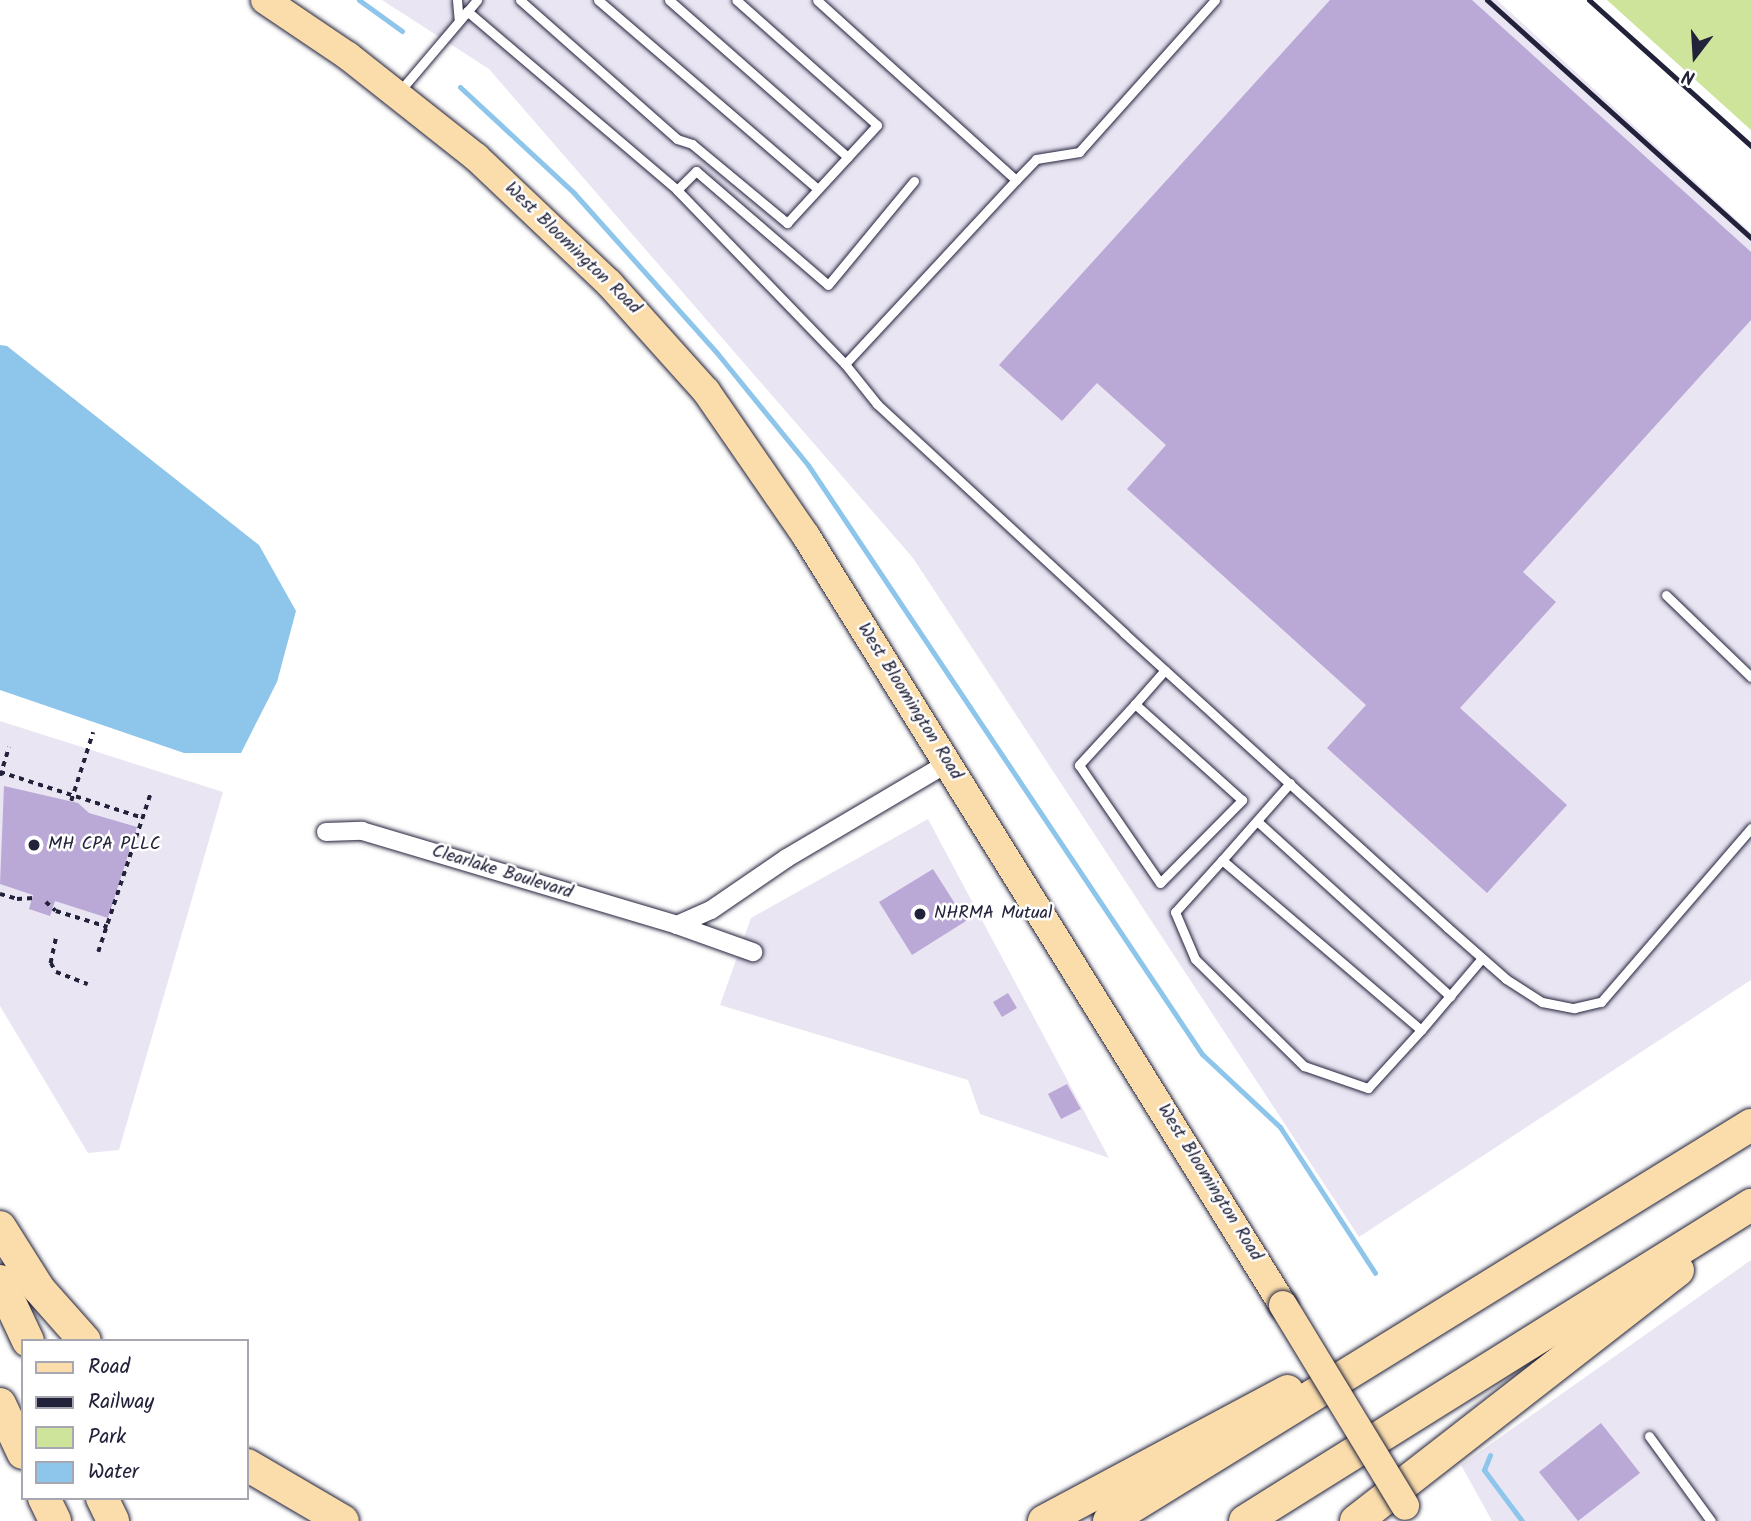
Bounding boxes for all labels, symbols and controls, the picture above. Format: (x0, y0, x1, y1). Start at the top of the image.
north arrow (1660, 21, 1730, 91)
text: N (1679, 60, 1699, 92)
street label: West Bloomington Road (499, 178, 645, 320)
street label: West Bloomington Road (852, 620, 966, 784)
place label: MH CPA PLLC (48, 834, 160, 856)
marker: MH CPA PLLC (26, 837, 42, 853)
street label: Clearlake Boulevard (429, 841, 575, 905)
place label: NHRMA Mutual (934, 903, 1052, 925)
marker: NHRMA Mutual (912, 906, 928, 922)
street label: West Bloomington Road (1152, 1101, 1266, 1265)
legend (21, 1339, 248, 1500)
text: Road (88, 1351, 130, 1384)
text: Railway (88, 1386, 154, 1419)
text: Park (88, 1421, 126, 1454)
text: Water (88, 1456, 139, 1489)

